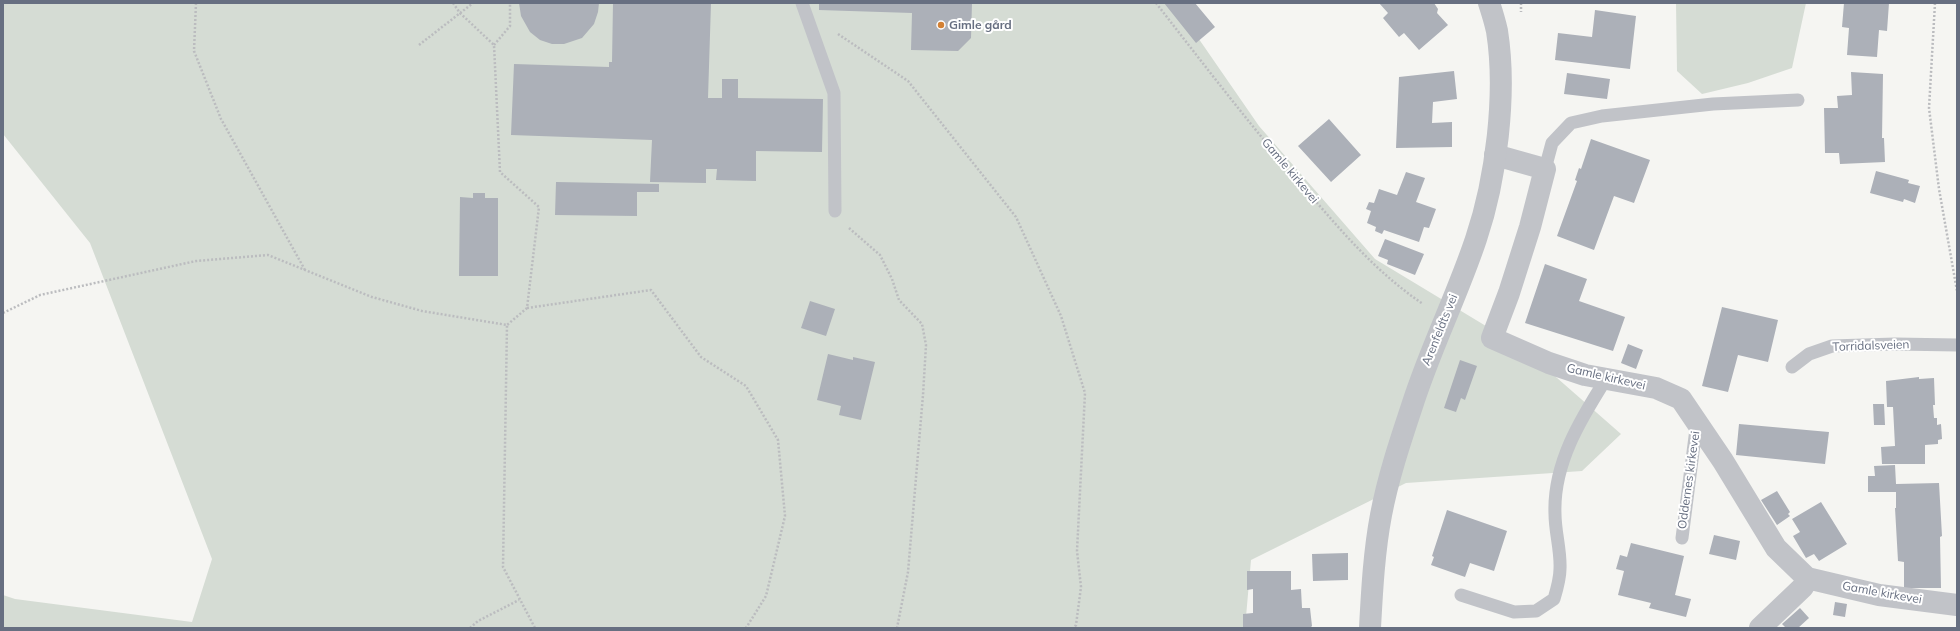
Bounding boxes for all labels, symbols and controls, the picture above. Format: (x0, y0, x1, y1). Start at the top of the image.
place label: Gimle gård (949, 18, 1012, 32)
marker: Gimle gård (936, 20, 946, 30)
street label: Gamle kirkevei (1259, 136, 1321, 206)
street label: Arenfeldts vei (1419, 292, 1461, 368)
street label: Torridalsveien (1832, 337, 1910, 355)
street label: Gamle kirkevei (1565, 361, 1647, 393)
street label: Oddernes kirkevei (1675, 430, 1703, 530)
street label: Gamle kirkevei (1841, 579, 1923, 607)

